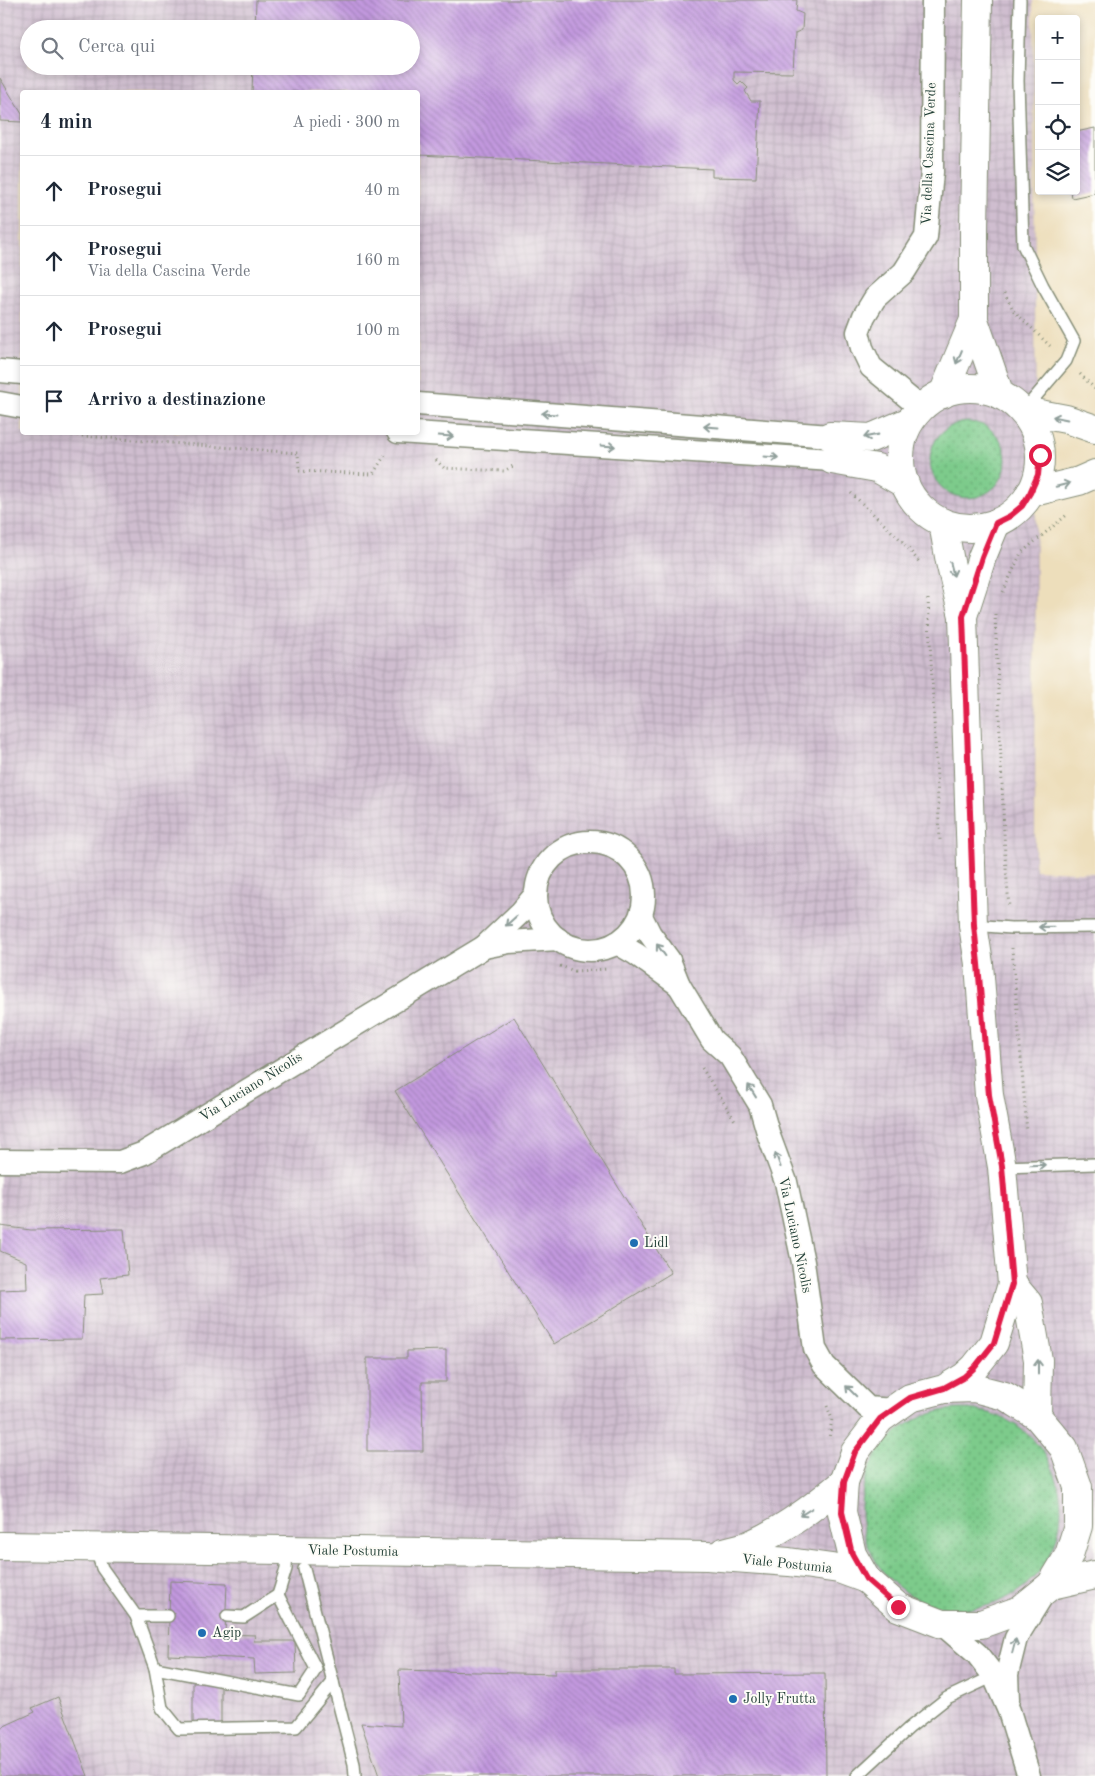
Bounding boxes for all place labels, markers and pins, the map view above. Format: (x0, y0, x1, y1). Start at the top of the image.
place label: Lidl (644, 1236, 668, 1250)
marker: Lidl (628, 1237, 640, 1249)
place label: Agip (212, 1626, 241, 1640)
marker: Agip (196, 1627, 208, 1639)
place label: Jolly Frutta (743, 1692, 816, 1706)
marker: Jolly Frutta (727, 1693, 739, 1705)

